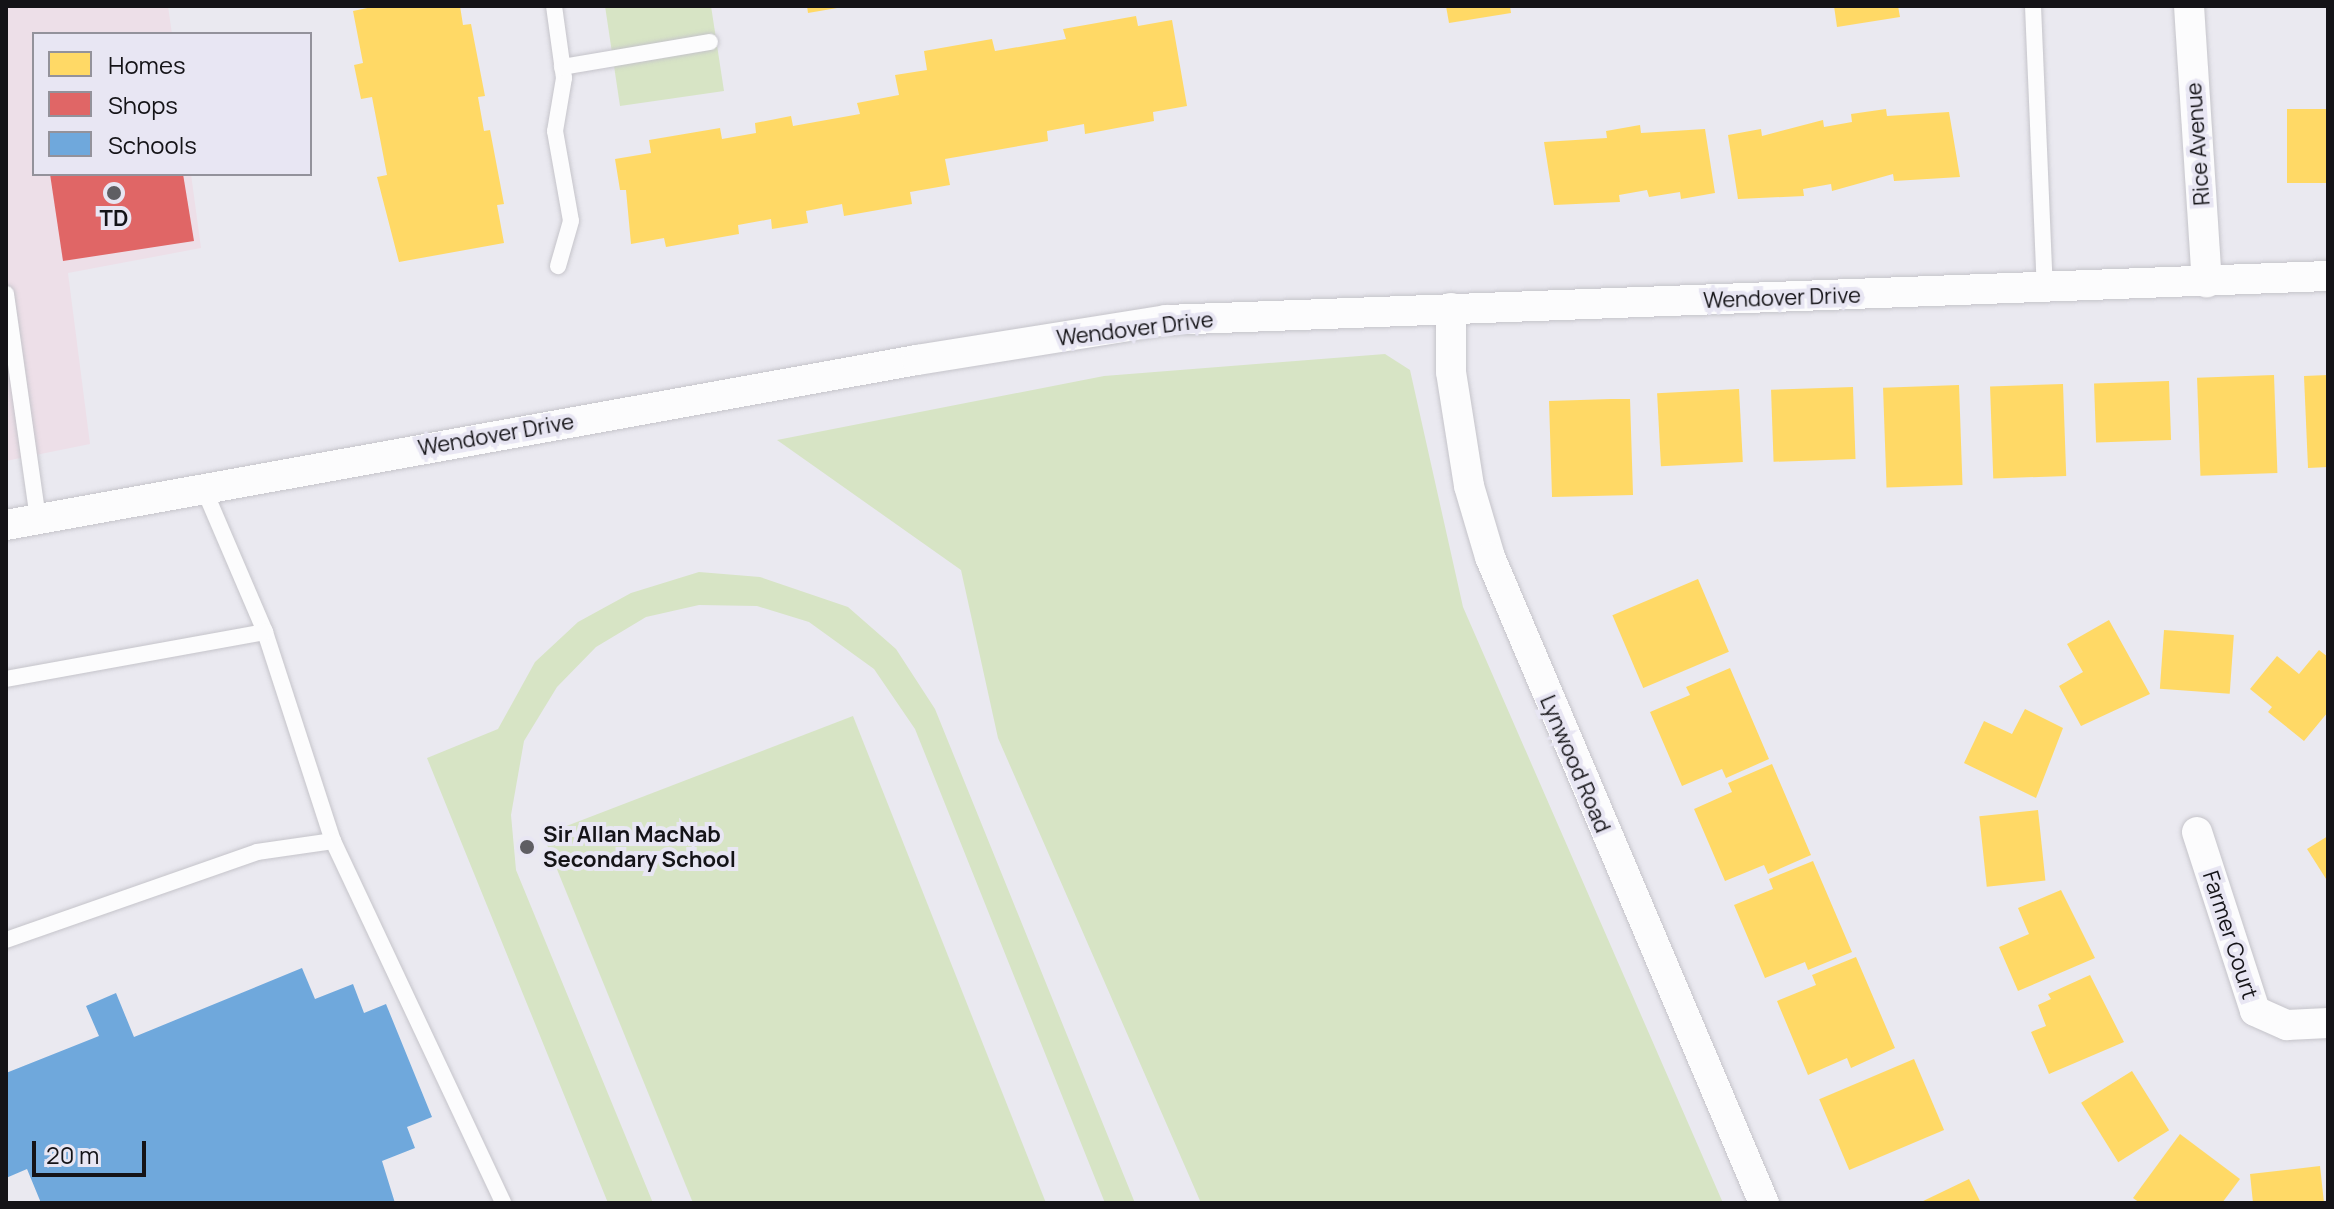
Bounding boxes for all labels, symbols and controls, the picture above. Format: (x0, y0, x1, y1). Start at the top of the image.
legend (32, 32, 312, 176)
text: Homes (108, 48, 186, 81)
street label: Rice Avenue (2181, 82, 2215, 206)
text: Shops (108, 88, 178, 121)
text: Schools (108, 128, 197, 161)
marker: TD (105, 184, 123, 202)
place label: TD (100, 206, 128, 232)
street label: Wendover Drive (1703, 282, 1861, 314)
street label: Wendover Drive (1055, 306, 1215, 352)
street label: Wendover Drive (416, 408, 576, 462)
street label: Lynwood Road (1534, 691, 1616, 837)
place label: Sir Allan MacNab Secondary School (543, 821, 736, 872)
marker: Sir Allan MacNab Secondary School (518, 838, 536, 856)
street label: Farmer Court (2197, 868, 2263, 1002)
scale bar (36, 1125, 150, 1175)
text: 20 m (46, 1138, 99, 1171)

